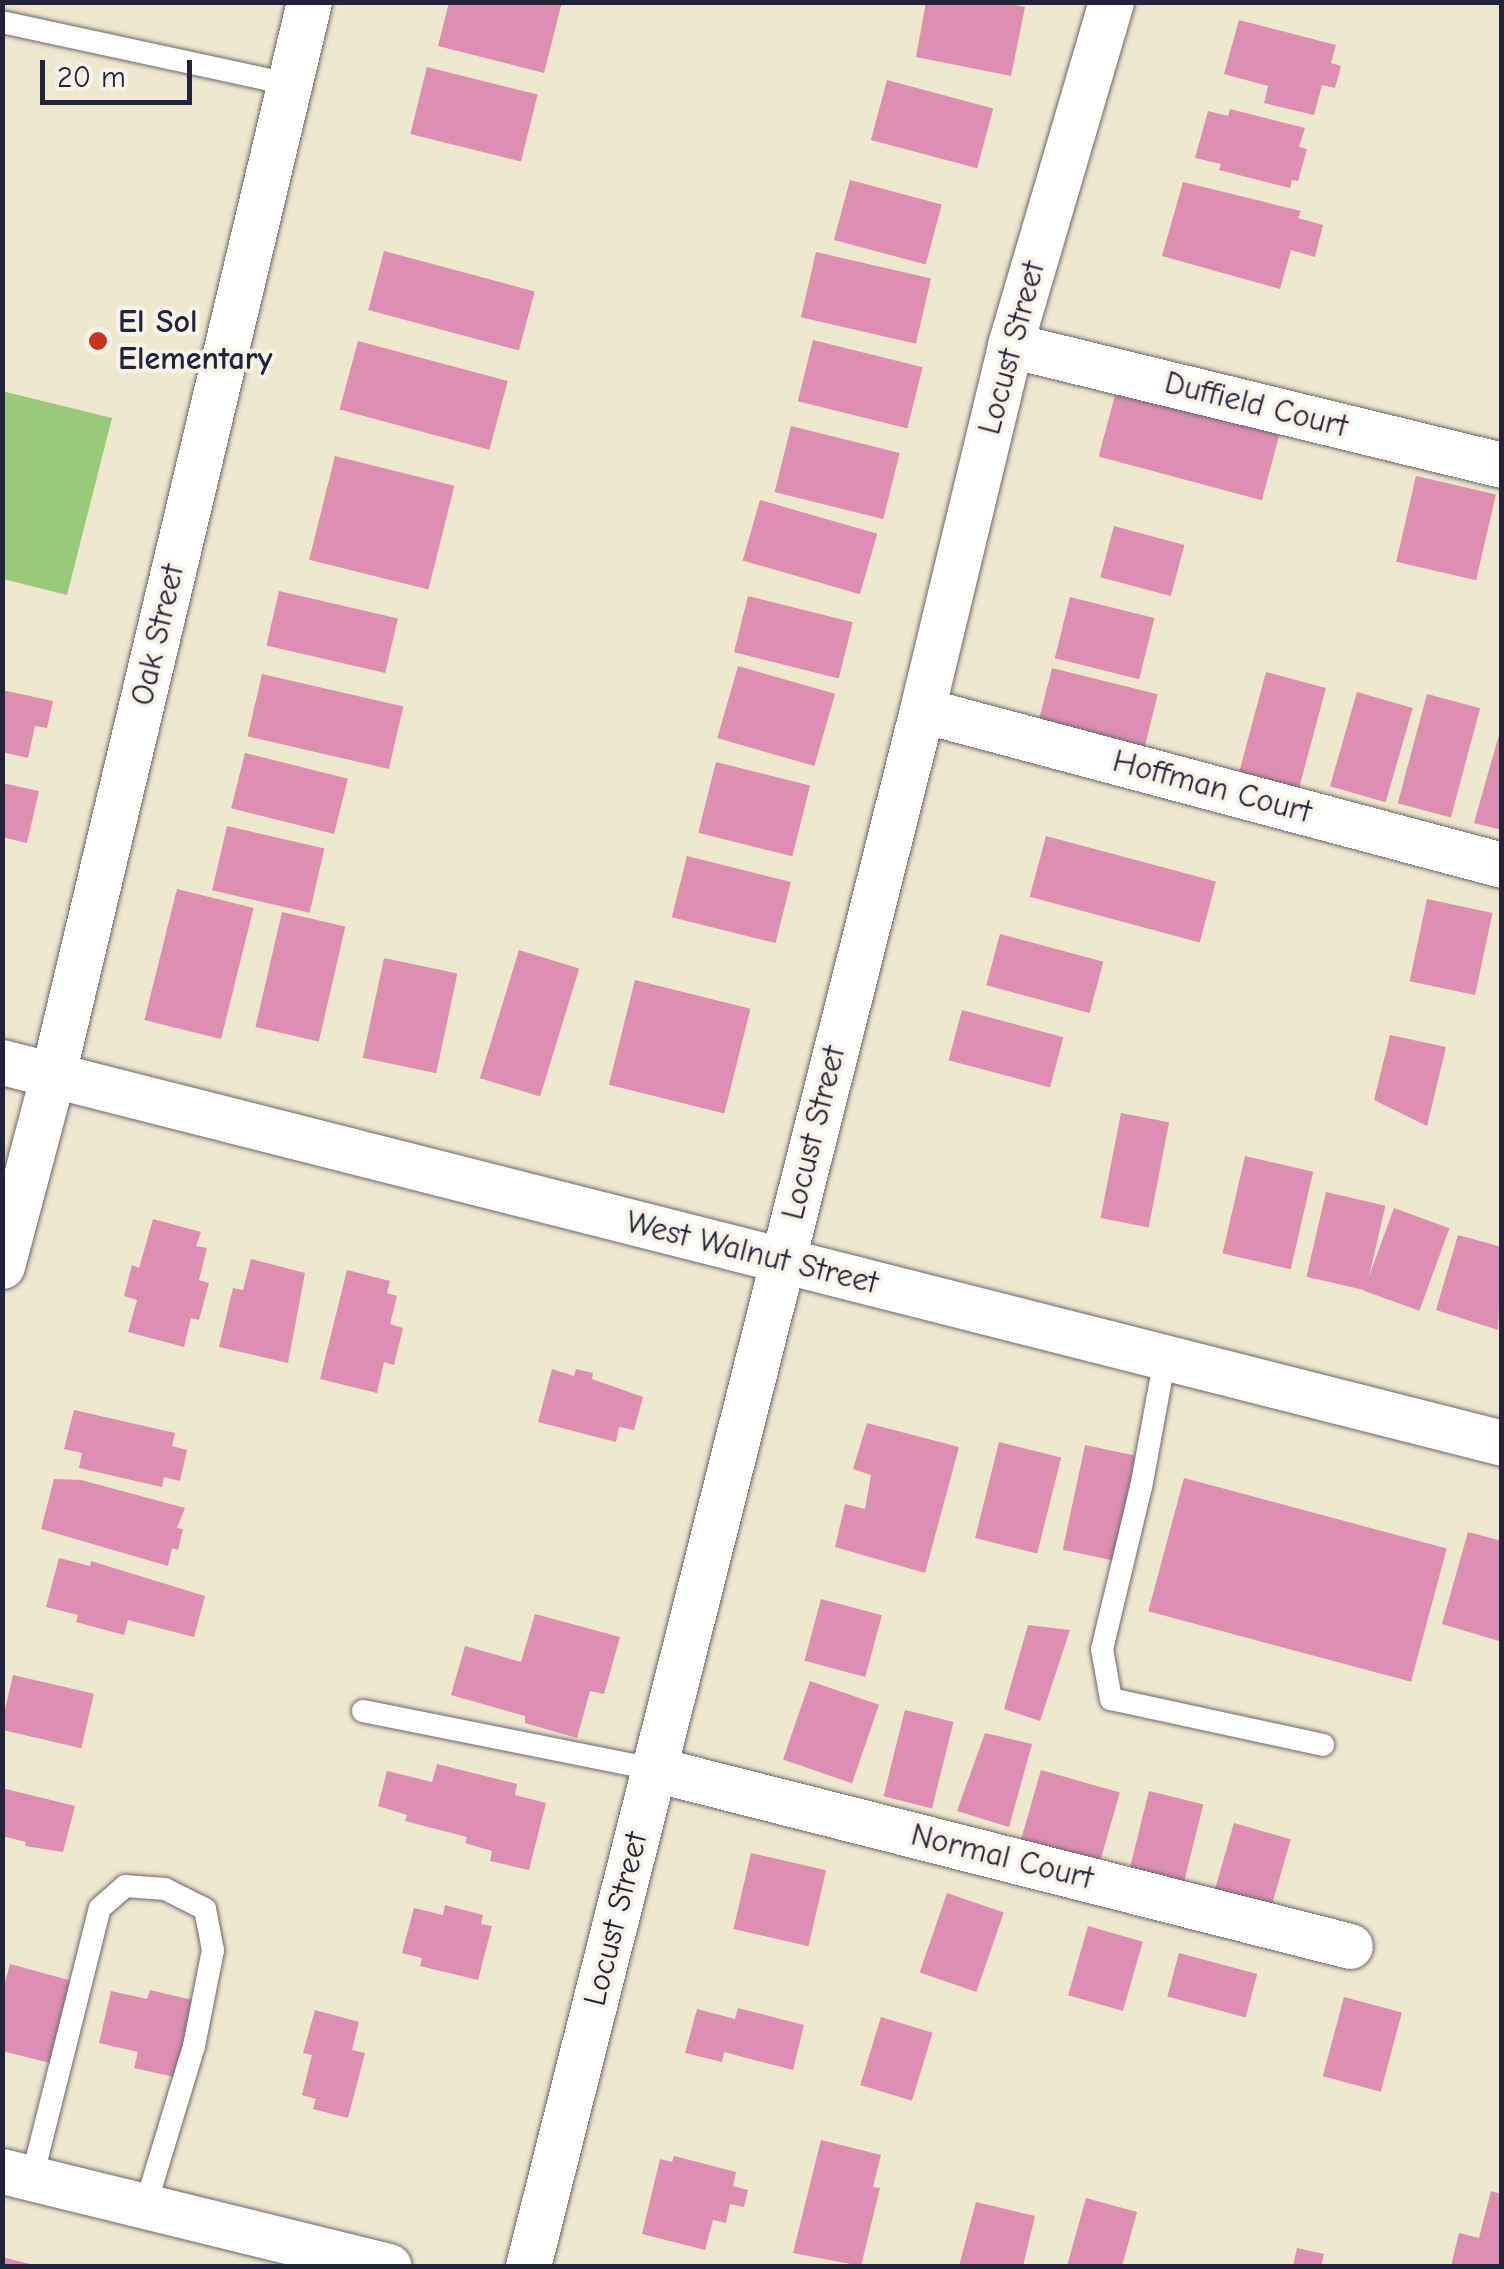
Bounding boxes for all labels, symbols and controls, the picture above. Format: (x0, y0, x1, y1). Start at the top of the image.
scale bar (45, 40, 198, 102)
text: 20 m (57, 60, 126, 95)
street label: Locust Street (970, 257, 1054, 439)
place label: El Sol Elementary (118, 304, 272, 379)
marker: El Sol Elementary (87, 330, 109, 352)
street label: Duffield Court (1161, 364, 1351, 446)
street label: Oak Street (123, 561, 193, 709)
street label: Hoffman Court (1109, 742, 1315, 832)
street label: Locust Street (774, 1042, 854, 1224)
street label: West Walnut Street (622, 1203, 882, 1303)
street label: Normal Court (907, 1816, 1097, 1898)
street label: Locust Street (576, 1828, 656, 2010)

